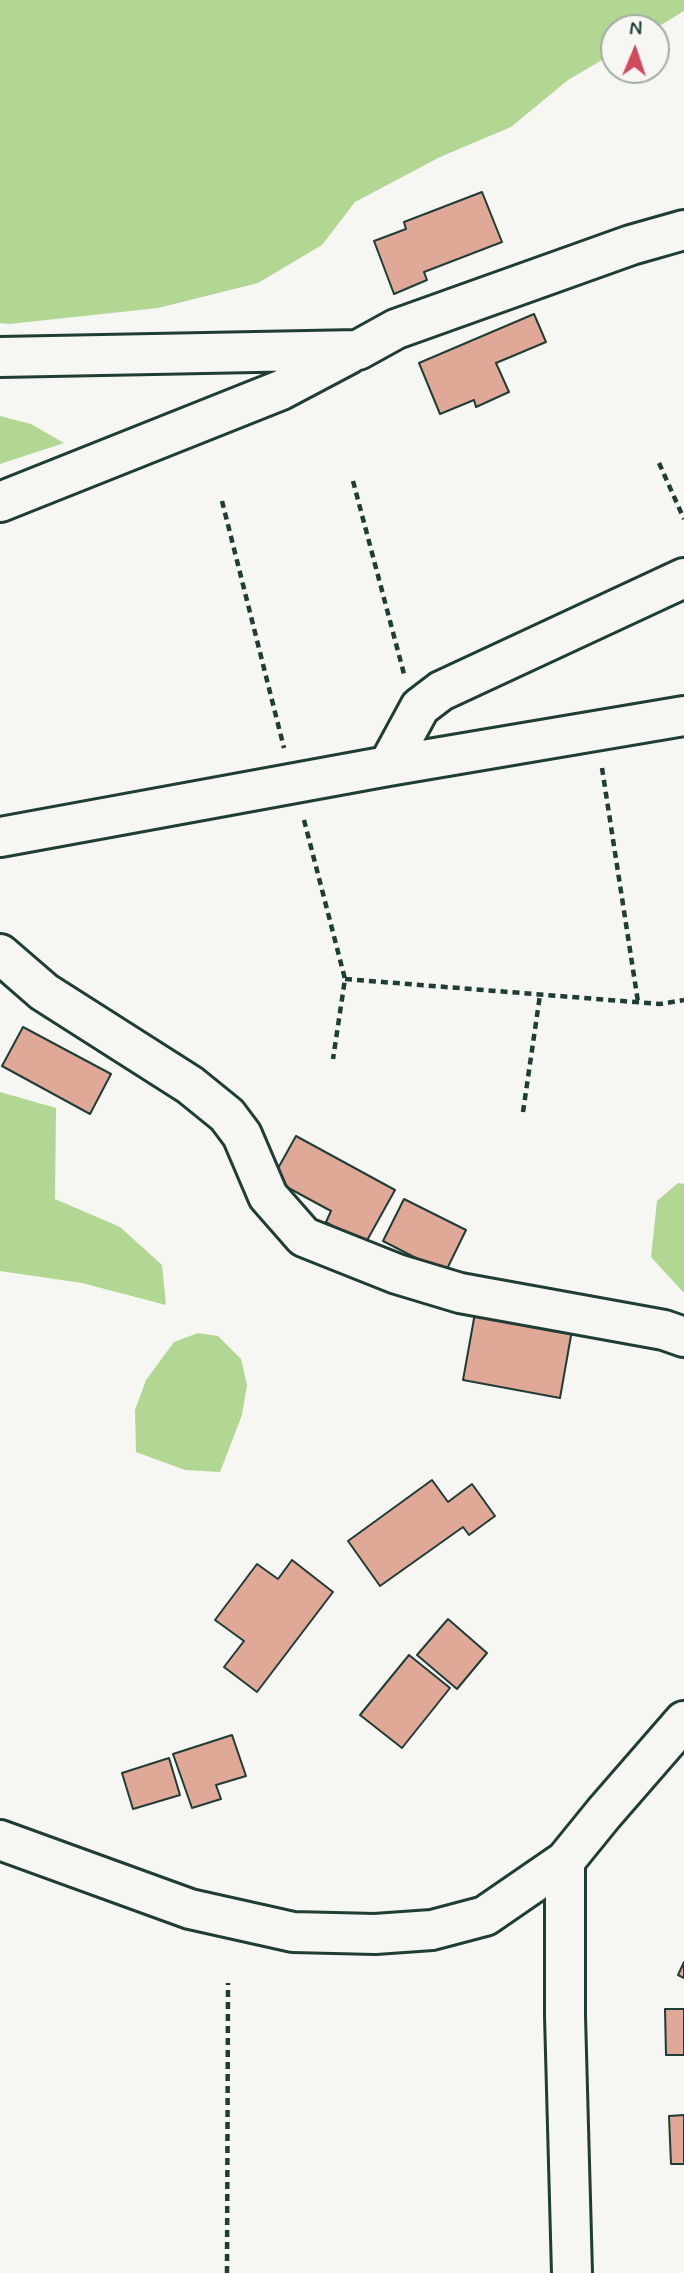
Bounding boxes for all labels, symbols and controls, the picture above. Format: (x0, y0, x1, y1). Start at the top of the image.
north arrow (600, 14, 670, 84)
text: N (629, 17, 642, 42)

